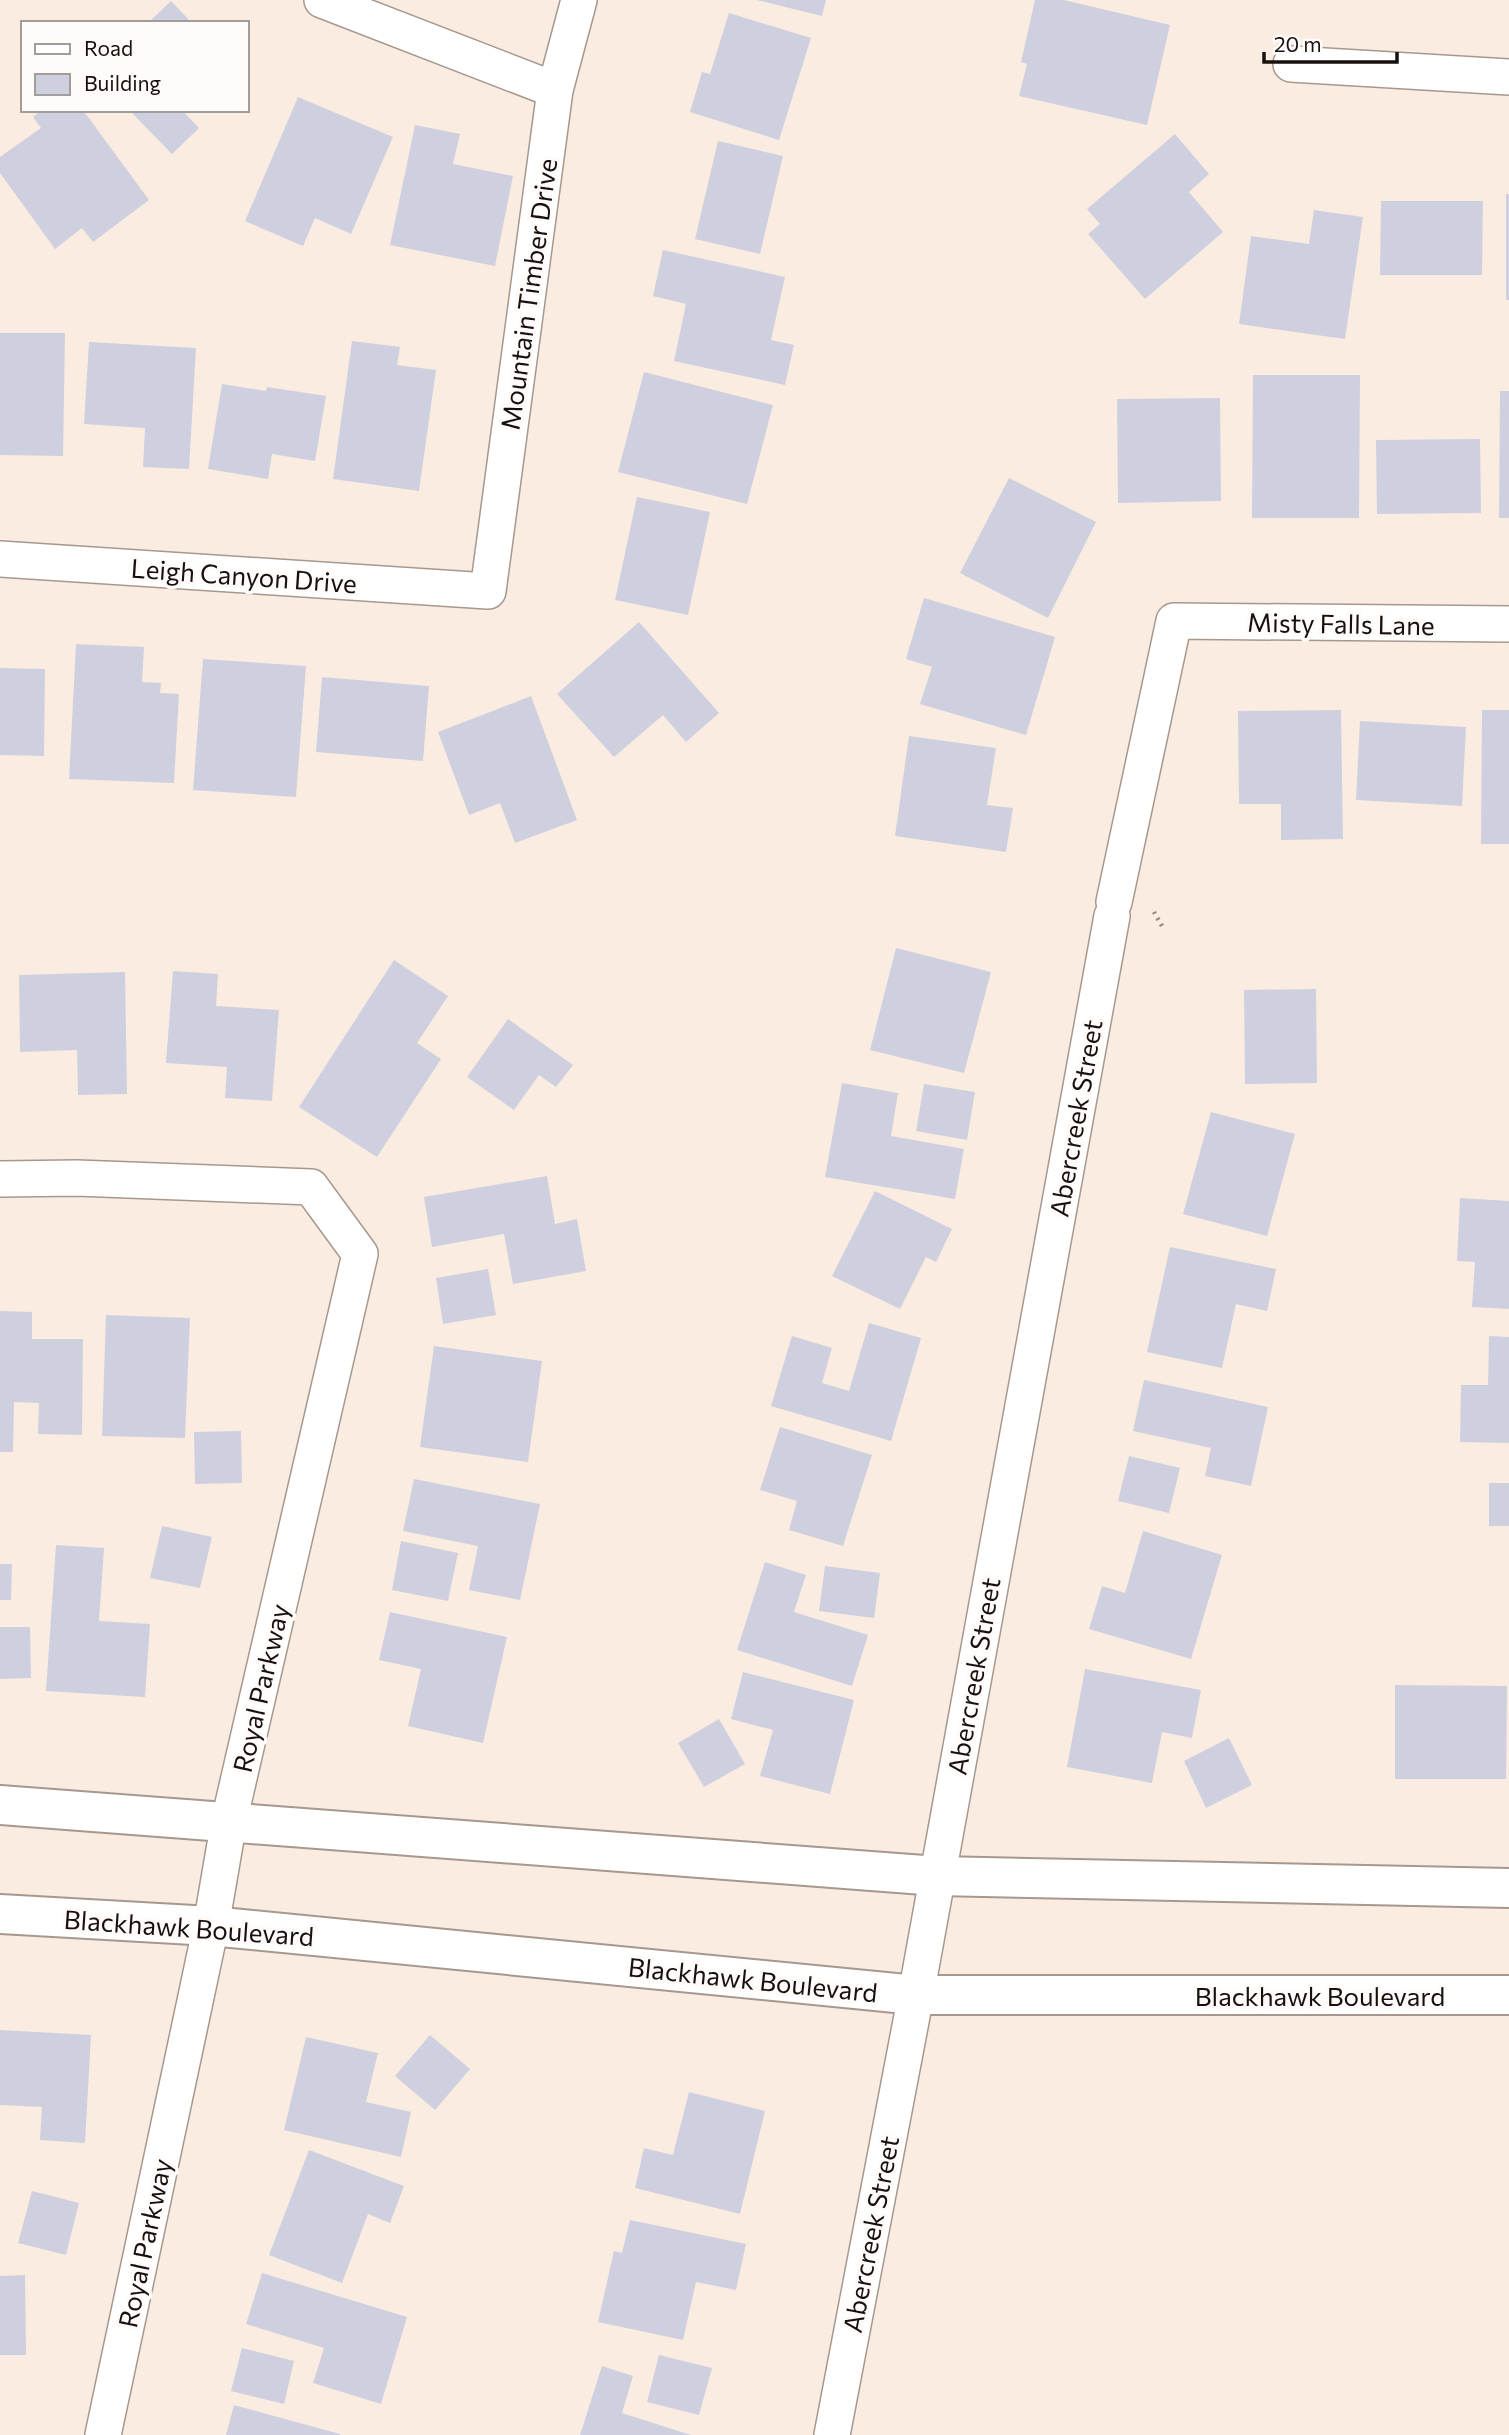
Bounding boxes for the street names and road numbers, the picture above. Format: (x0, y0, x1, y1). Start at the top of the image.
street label: Mountain Timber Drive (494, 156, 562, 432)
street label: Leigh Canyon Drive (130, 552, 358, 598)
street label: Misty Falls Lane (1247, 606, 1435, 640)
street label: Abercreek Street (1042, 1017, 1108, 1219)
street label: Abercreek Street (940, 1575, 1006, 1777)
street label: Royal Parkway (226, 1601, 294, 1775)
street label: Blackhawk Boulevard (63, 1903, 315, 1951)
street label: Blackhawk Boulevard (627, 1950, 879, 2008)
street label: Blackhawk Boulevard (1195, 1980, 1445, 2011)
street label: Abercreek Street (836, 2133, 904, 2335)
street label: Royal Parkway (111, 2156, 177, 2330)

